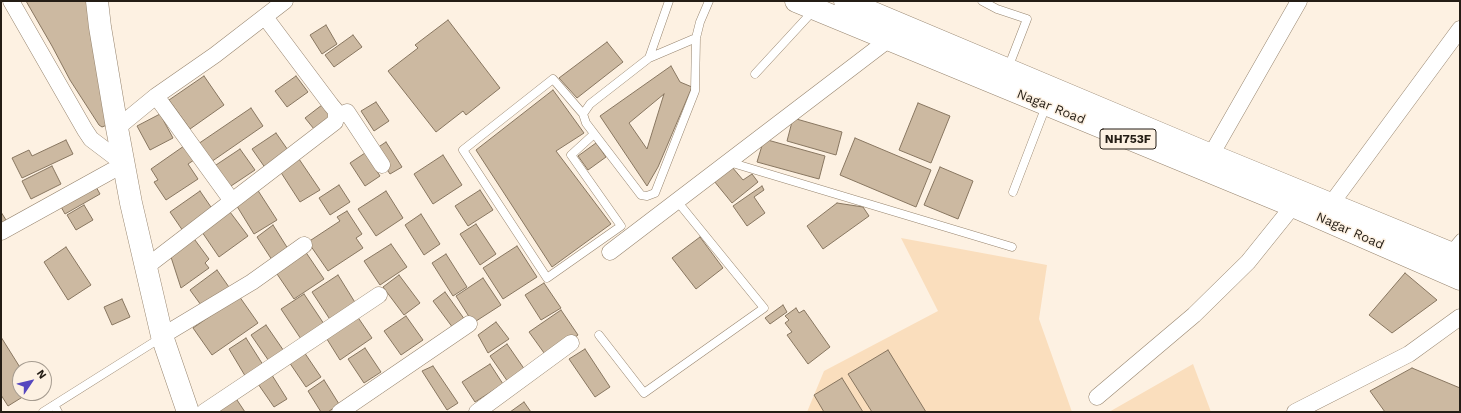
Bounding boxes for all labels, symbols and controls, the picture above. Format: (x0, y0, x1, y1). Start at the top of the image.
street label: Nagar Road (1014, 86, 1088, 128)
road number: NH753F (1100, 129, 1156, 149)
street label: Nagar Road (1314, 209, 1386, 253)
north arrow (12, 361, 52, 401)
text: N (34, 367, 49, 381)

